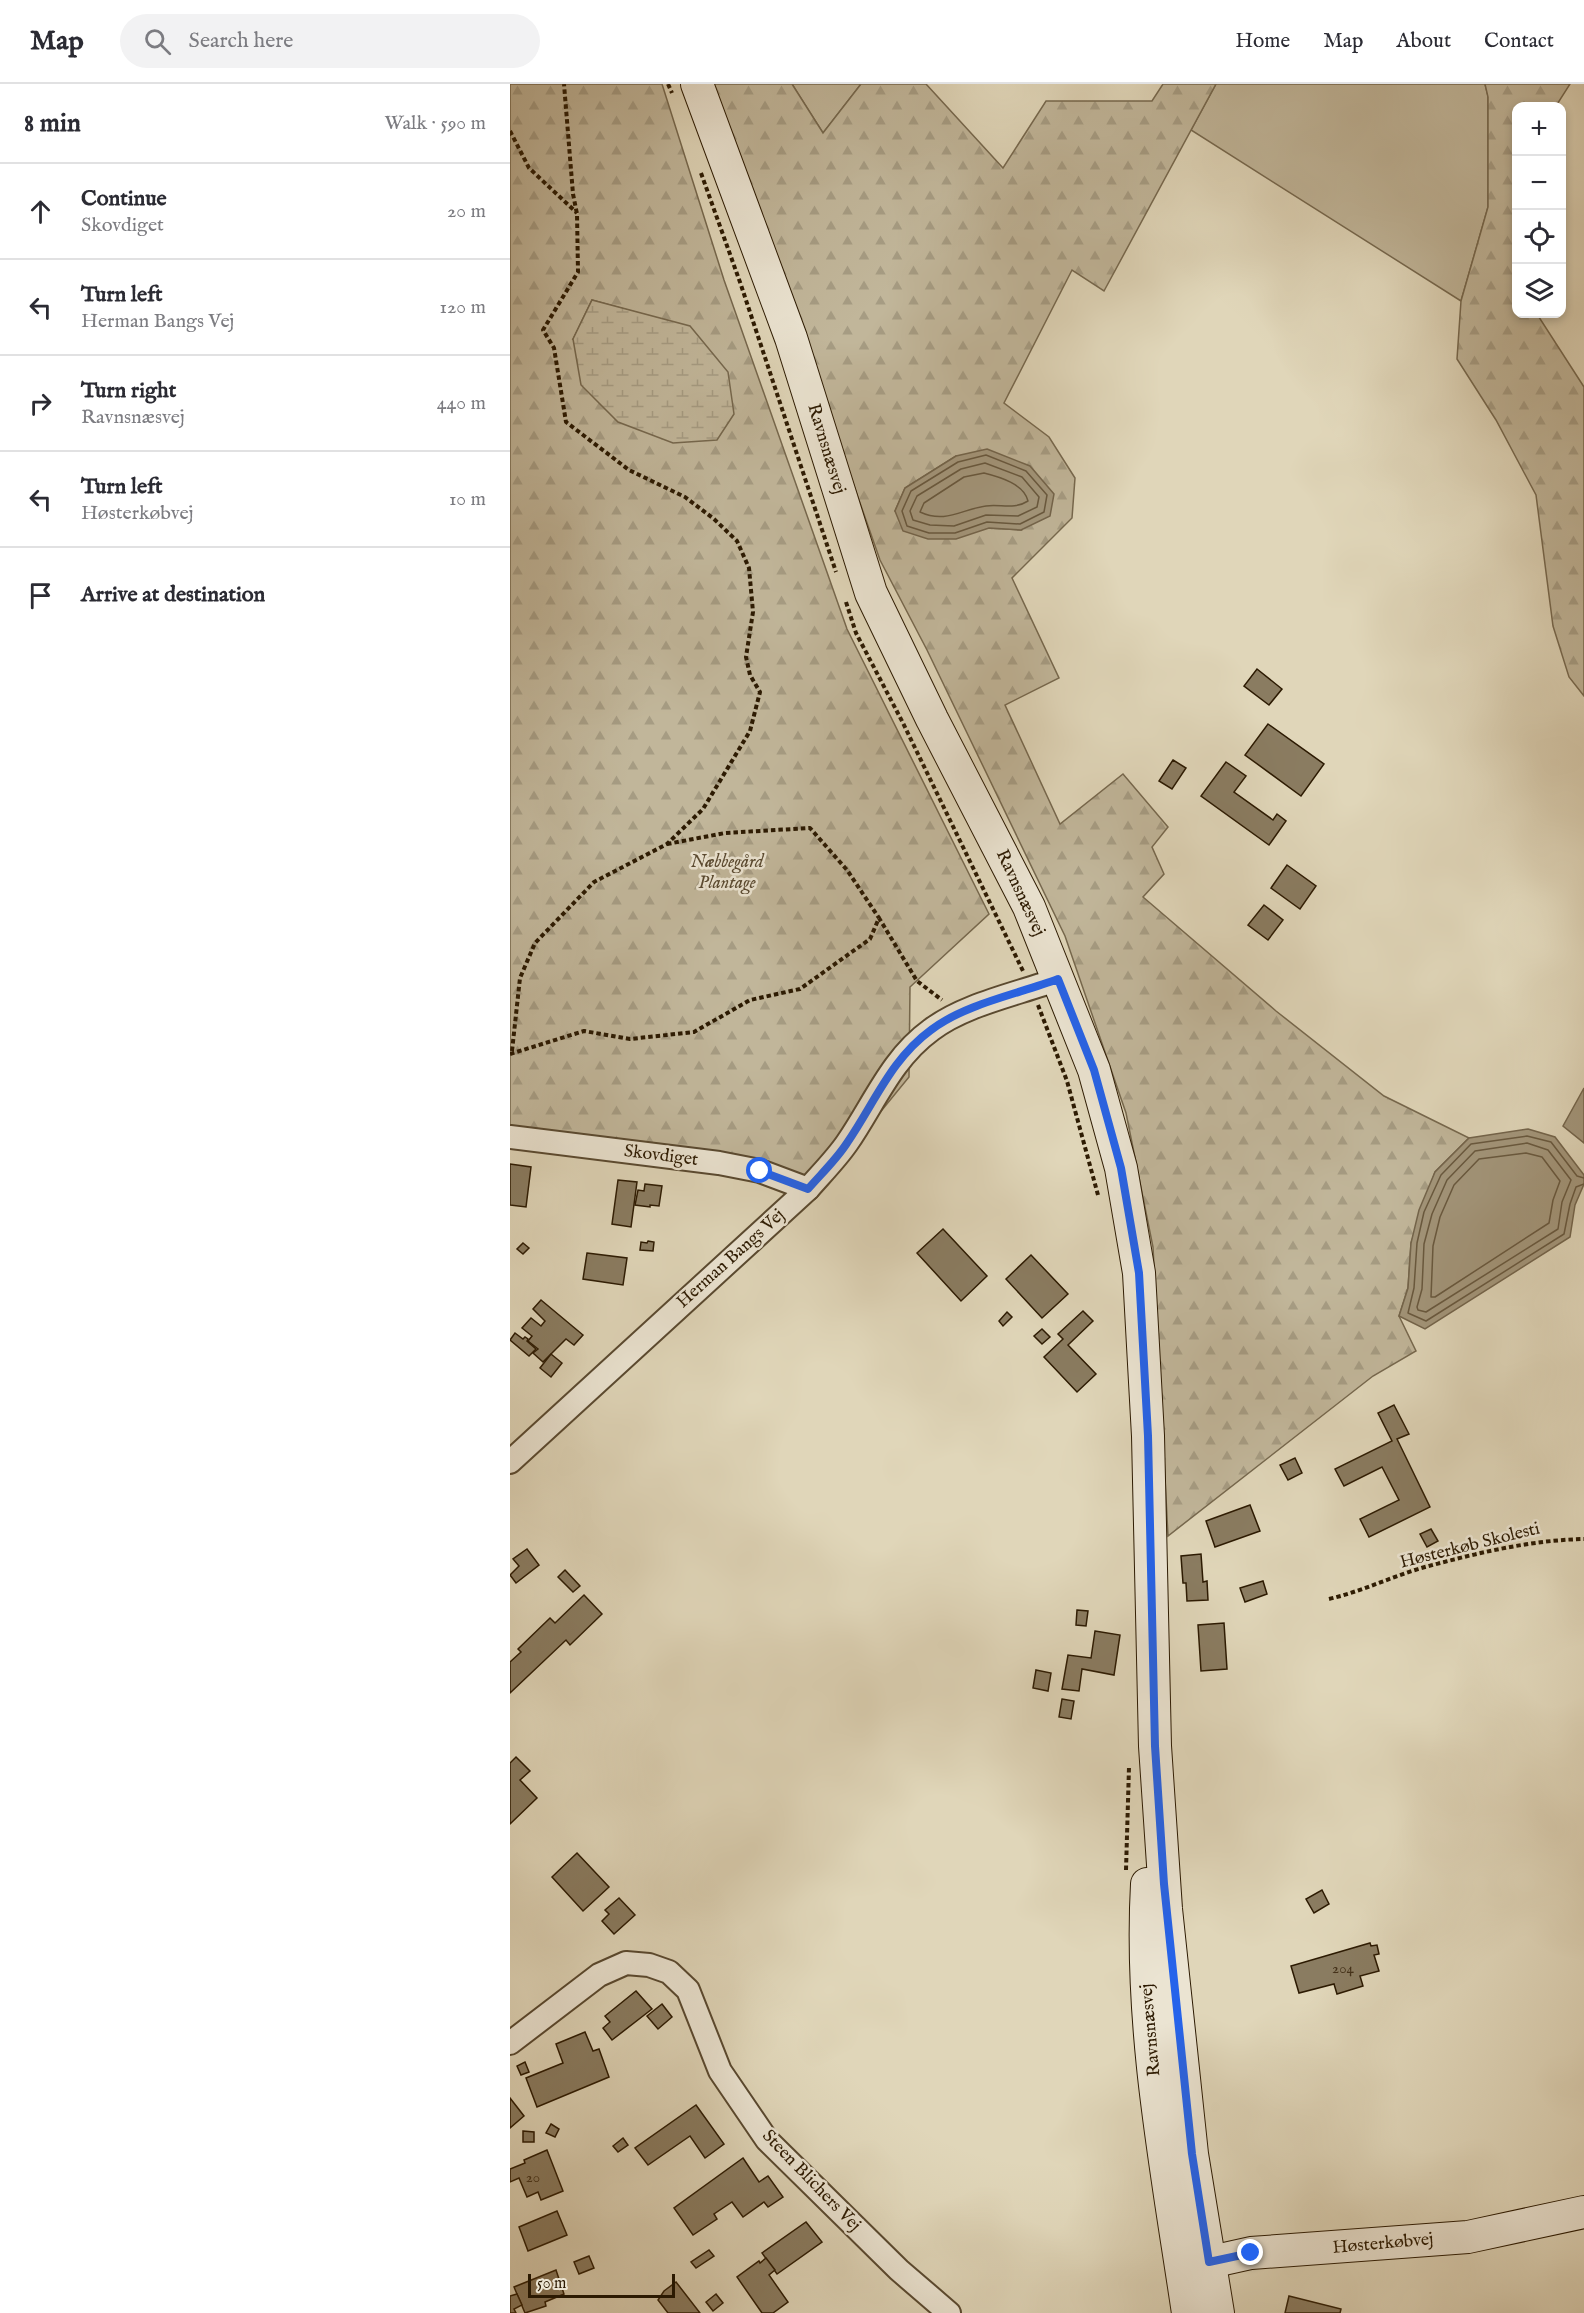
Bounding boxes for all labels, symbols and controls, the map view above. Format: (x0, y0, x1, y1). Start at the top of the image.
search box (120, 14, 540, 68)
text: Map (30, 24, 84, 59)
icon: search (141, 25, 174, 58)
text: Search here (189, 27, 293, 55)
text: Home (1235, 28, 1290, 55)
text: Map (1323, 28, 1363, 55)
text: About (1396, 28, 1451, 55)
text: Contact (1484, 28, 1554, 55)
map controls (1512, 102, 1566, 318)
button: + (1512, 102, 1566, 156)
text: 8 min (24, 107, 81, 140)
text: Walk · 590 m (385, 111, 486, 136)
button: − (1512, 156, 1566, 210)
text: Continue (81, 185, 167, 213)
icon: ahead (24, 195, 57, 228)
text: 20 m (447, 199, 486, 224)
button: locate (1512, 210, 1566, 264)
text: Skovdiget (81, 213, 164, 238)
button: layers (1512, 264, 1566, 318)
text: Turn left (81, 281, 163, 309)
icon: left (24, 291, 57, 324)
text: 120 m (440, 295, 486, 320)
text: Herman Bangs Vej (81, 309, 234, 334)
text: Turn right (81, 377, 176, 405)
icon: right (24, 387, 57, 420)
text: 440 m (437, 391, 486, 416)
street label: Ravnsnæsvej (801, 401, 851, 497)
text: Ravnsnæsvej (81, 405, 185, 430)
text: Turn left (81, 473, 163, 501)
icon: left (24, 483, 57, 516)
text: 10 m (449, 487, 486, 512)
text: Høsterkøbvej (81, 501, 193, 526)
icon: arrive (24, 579, 57, 612)
text: Arrive at destination (81, 581, 265, 609)
street label: Ravnsnæsvej (990, 846, 1050, 940)
park label: Næbbegård Plantage (691, 851, 765, 895)
street label: Skovdiget (623, 1140, 699, 1172)
route start (746, 1157, 772, 1183)
street label: Herman Bangs Vej (672, 1204, 790, 1314)
street label: Høsterkøb Skolesti (1398, 1517, 1543, 1575)
house number: 204 (1332, 1959, 1355, 1978)
street label: Ravnsnæsvej (1135, 1983, 1167, 2077)
street label: Steen Blichers Vej (757, 2125, 865, 2237)
house number: 20 (526, 2168, 540, 2187)
street label: Høsterkøbvej (1332, 2228, 1434, 2260)
route end (1237, 2239, 1263, 2265)
scale bar (528, 2271, 675, 2298)
text: 50 m (537, 2274, 566, 2294)

